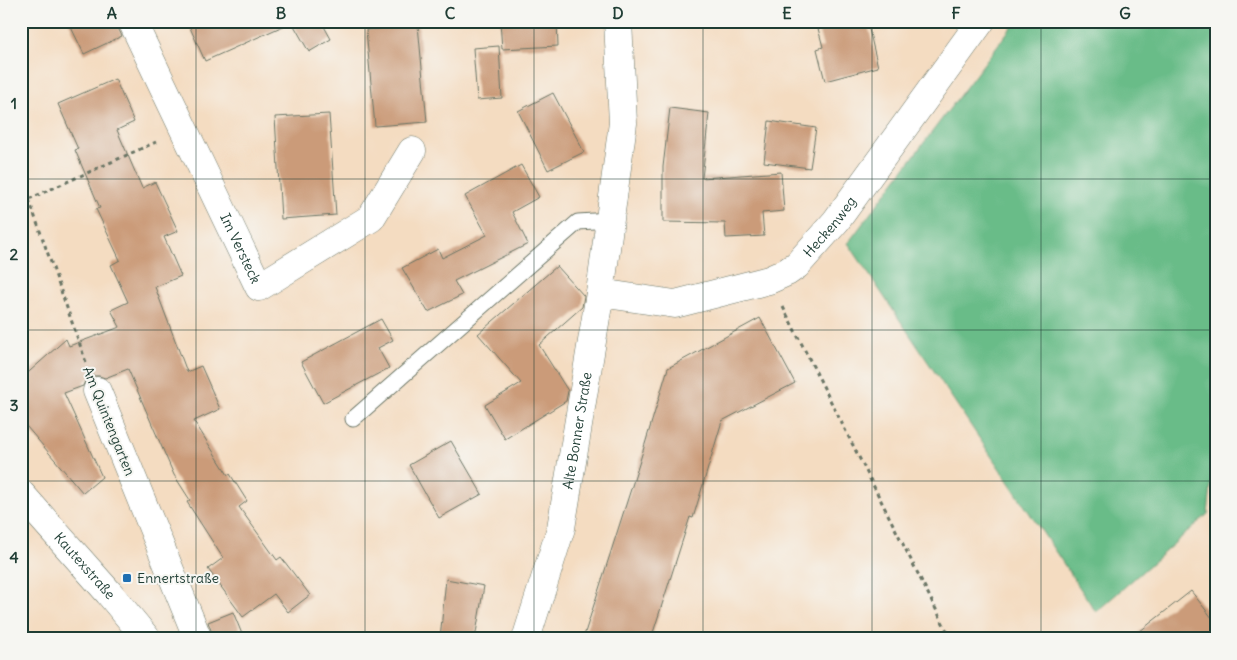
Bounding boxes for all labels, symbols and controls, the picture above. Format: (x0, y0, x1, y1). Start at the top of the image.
text: A (107, 3, 117, 23)
text: B (276, 3, 287, 23)
text: C (445, 3, 456, 23)
text: D (612, 3, 624, 23)
text: E (782, 3, 792, 23)
text: F (951, 3, 961, 23)
text: G (1119, 3, 1131, 23)
text: 1 (11, 93, 17, 113)
street label: Heckenweg (799, 193, 860, 261)
street label: Im Versteck (216, 210, 265, 287)
text: 2 (10, 244, 19, 264)
street label: Am Quintengarten (79, 364, 139, 478)
street label: Alte Bonner Straße (559, 371, 596, 491)
text: 3 (9, 395, 19, 415)
street label: Kautexstraße (50, 529, 119, 603)
text: 4 (9, 547, 19, 567)
place label: Ennertstraße (137, 569, 219, 587)
marker: Ennertstraße (121, 572, 133, 584)

